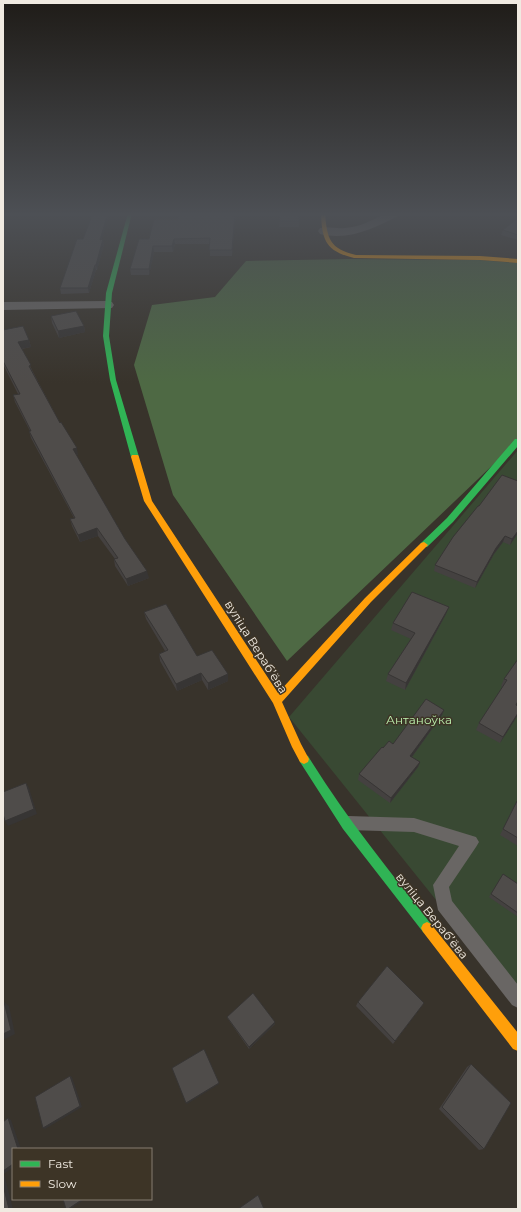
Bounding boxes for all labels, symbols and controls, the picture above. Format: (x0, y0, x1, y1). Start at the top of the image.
street label: вуліца Верабʼёва (222, 597, 291, 696)
park label: Антаноўка (386, 712, 452, 727)
street label: вуліца Верабʼёва (393, 869, 472, 962)
legend (12, 1148, 152, 1200)
text: Fast (48, 1156, 73, 1171)
text: Slow (48, 1176, 77, 1191)

